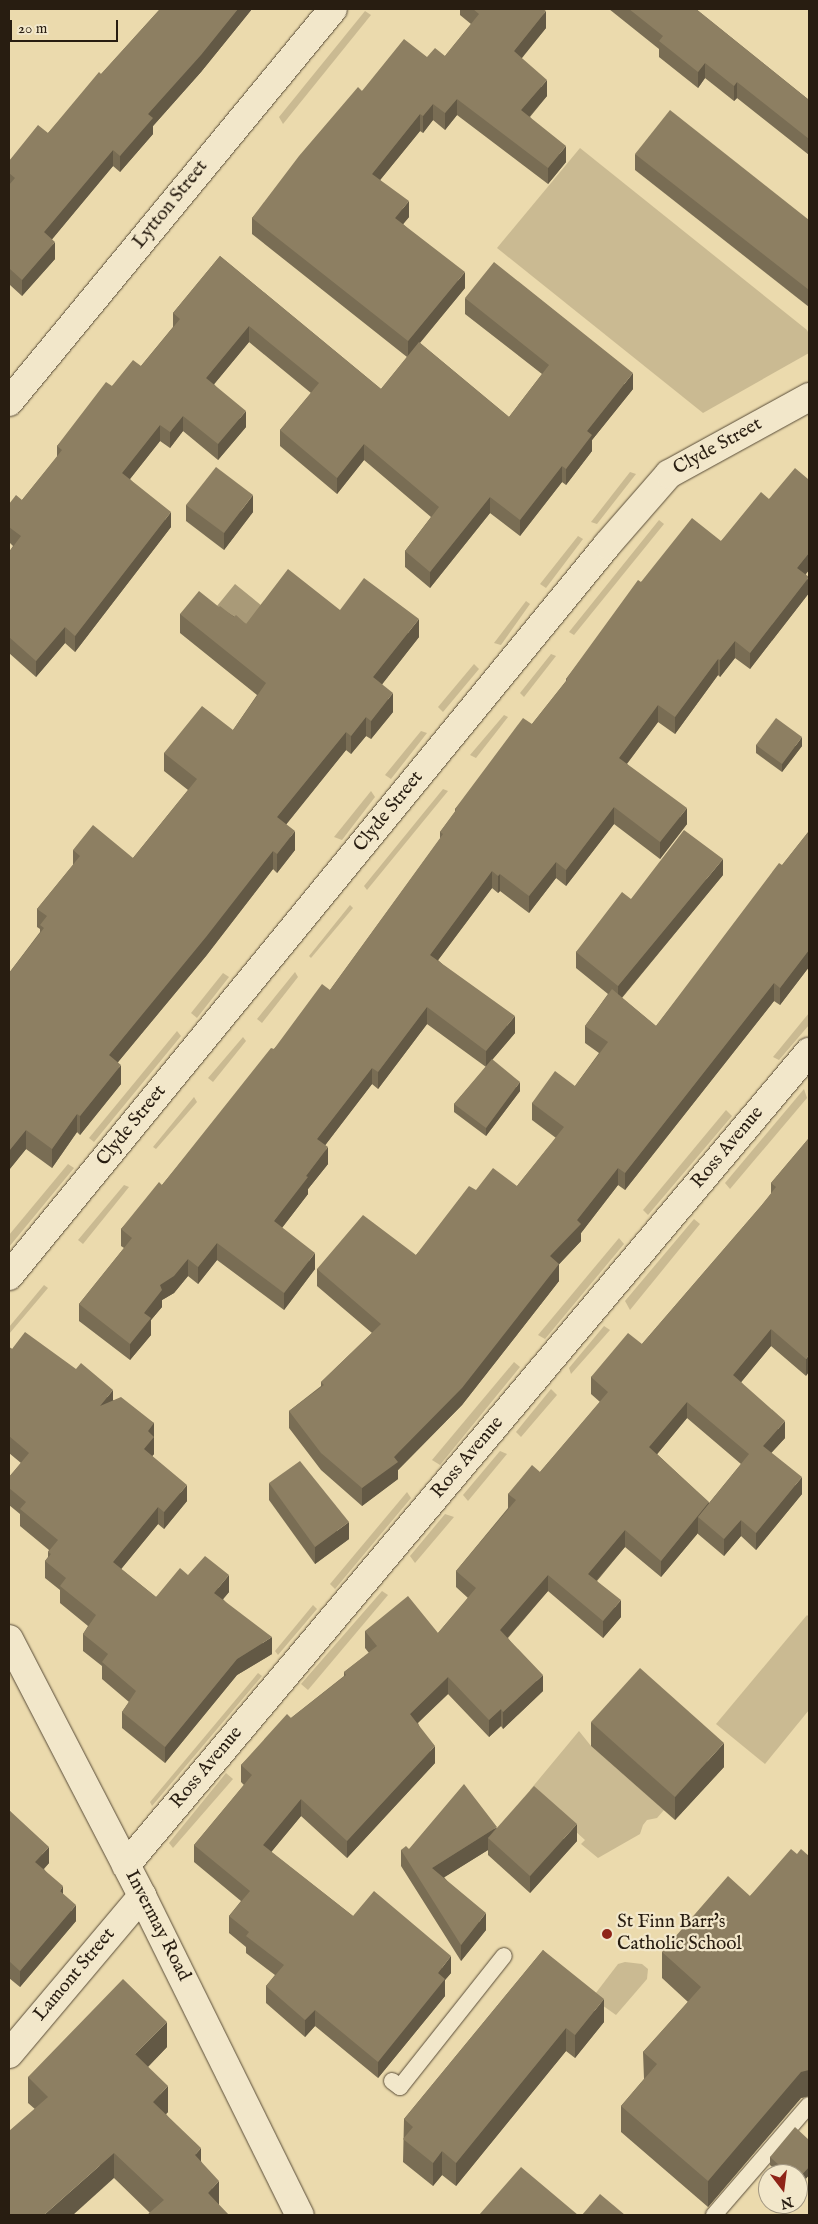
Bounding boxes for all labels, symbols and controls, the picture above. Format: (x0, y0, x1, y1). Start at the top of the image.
scale bar (12, 10, 120, 42)
text: 20 m (18, 19, 47, 38)
street label: Lytton Street (128, 156, 214, 254)
street label: Clyde Street (670, 413, 766, 481)
street label: Clyde Street (349, 767, 429, 857)
street label: Clyde Street (92, 1081, 172, 1171)
street label: Ross Avenue (687, 1102, 769, 1194)
street label: Ross Avenue (427, 1412, 509, 1504)
street label: Ross Avenue (166, 1722, 248, 1814)
street label: Invermay Road (119, 1867, 195, 1985)
place label: St Finn Barr's Catholic School (617, 1912, 742, 1956)
street label: Lamont Street (29, 1924, 121, 2026)
marker: St Finn Barr's Catholic School (601, 1928, 613, 1940)
north arrow (758, 2164, 808, 2214)
text: N (778, 2192, 795, 2213)

